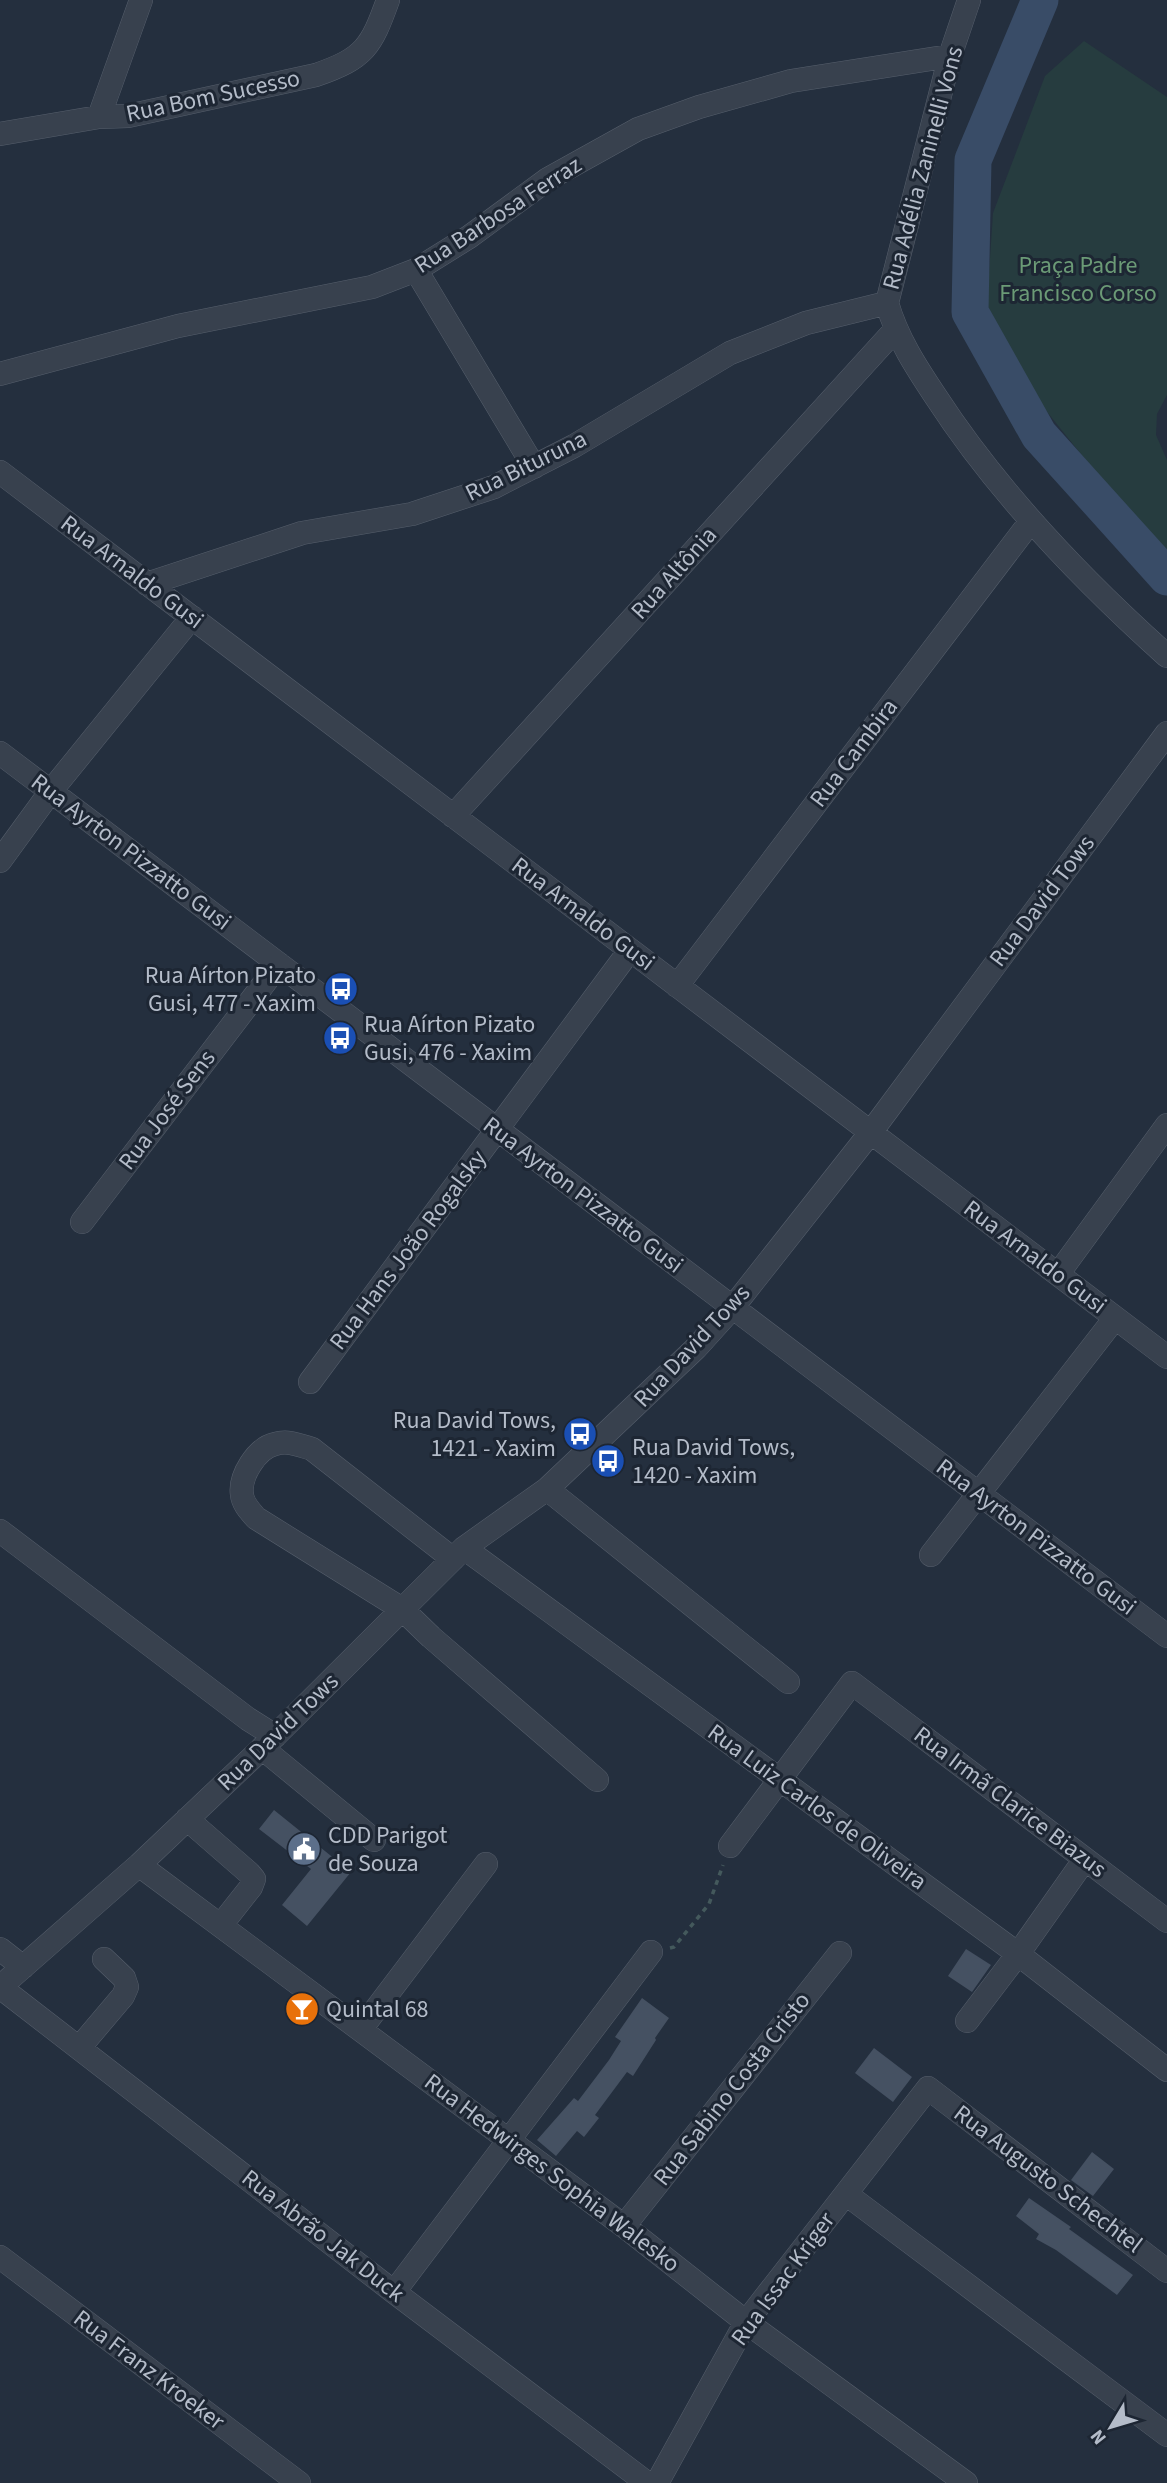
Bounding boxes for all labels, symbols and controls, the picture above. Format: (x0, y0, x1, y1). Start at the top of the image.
street label: Rua Adélia Zaninelli Vons (874, 42, 972, 294)
street label: Rua Bom Sucesso (123, 61, 303, 131)
street label: Rua Barbosa Ferraz (407, 148, 589, 282)
park label: Praça Padre Francisco Corso (999, 248, 1157, 311)
street label: Rua Bituruna (459, 421, 593, 511)
street label: Rua Arnaldo Gusi (53, 506, 211, 638)
street label: Rua Altônia (623, 519, 725, 627)
street label: Rua Cambira (801, 691, 907, 815)
street label: Rua Ayrton Pizzatto Gusi (23, 765, 239, 939)
street label: Rua David Tows (981, 828, 1103, 974)
street label: Rua Arnaldo Gusi (504, 848, 662, 980)
place label: Rua Aírton Pizato Gusi, 477 - Xaxim (145, 958, 316, 1021)
bus stop icon: Rua Aírton Pizato Gusi, 477 - Xaxim (322, 970, 360, 1008)
place label: Rua Aírton Pizato Gusi, 476 - Xaxim (364, 1007, 535, 1070)
bus stop icon: Rua Aírton Pizato Gusi, 476 - Xaxim (321, 1019, 359, 1057)
street label: Rua José Sens (110, 1042, 224, 1178)
street label: Rua Ayrton Pizzatto Gusi (475, 1108, 691, 1282)
street label: Rua Hans João Rogalsky (321, 1142, 495, 1358)
street label: Rua Arnaldo Gusi (956, 1191, 1114, 1323)
street label: Rua David Tows (626, 1277, 758, 1415)
place label: Rua David Tows, 1421 - Xaxim (393, 1403, 556, 1466)
bus stop icon: Rua David Tows, 1421 - Xaxim (561, 1415, 599, 1453)
place label: Rua David Tows, 1420 - Xaxim (632, 1430, 795, 1493)
bus stop icon: Rua David Tows, 1420 - Xaxim (589, 1442, 627, 1480)
street label: Rua Ayrton Pizzatto Gusi (928, 1450, 1144, 1624)
street label: Rua David Tows (209, 1665, 347, 1799)
street label: Rua Luiz Carlos de Oliveira (700, 1715, 934, 1899)
street label: Rua Irmã Clarice Biazus (906, 1718, 1114, 1886)
place label: CDD Parigot de Souza (328, 1818, 447, 1881)
public building icon: CDD Parigot de Souza (285, 1830, 323, 1868)
street label: Rua Sabino Costa Cristo (645, 1985, 819, 2193)
bar icon: Quintal 68 (283, 1990, 321, 2028)
place label: Quintal 68 (326, 1992, 429, 2027)
street label: Rua Hedwirges Sophia Walesko (417, 2065, 687, 2281)
street label: Rua Augusto Schechtel (946, 2096, 1150, 2262)
street label: Rua Abrão Jak Duck (234, 2161, 412, 2311)
street label: Rua Issac Kriger (722, 2204, 844, 2353)
street label: Rua Franz Kroeker (66, 2301, 233, 2439)
north arrow (1076, 2392, 1146, 2462)
text: N (1084, 2423, 1113, 2450)

